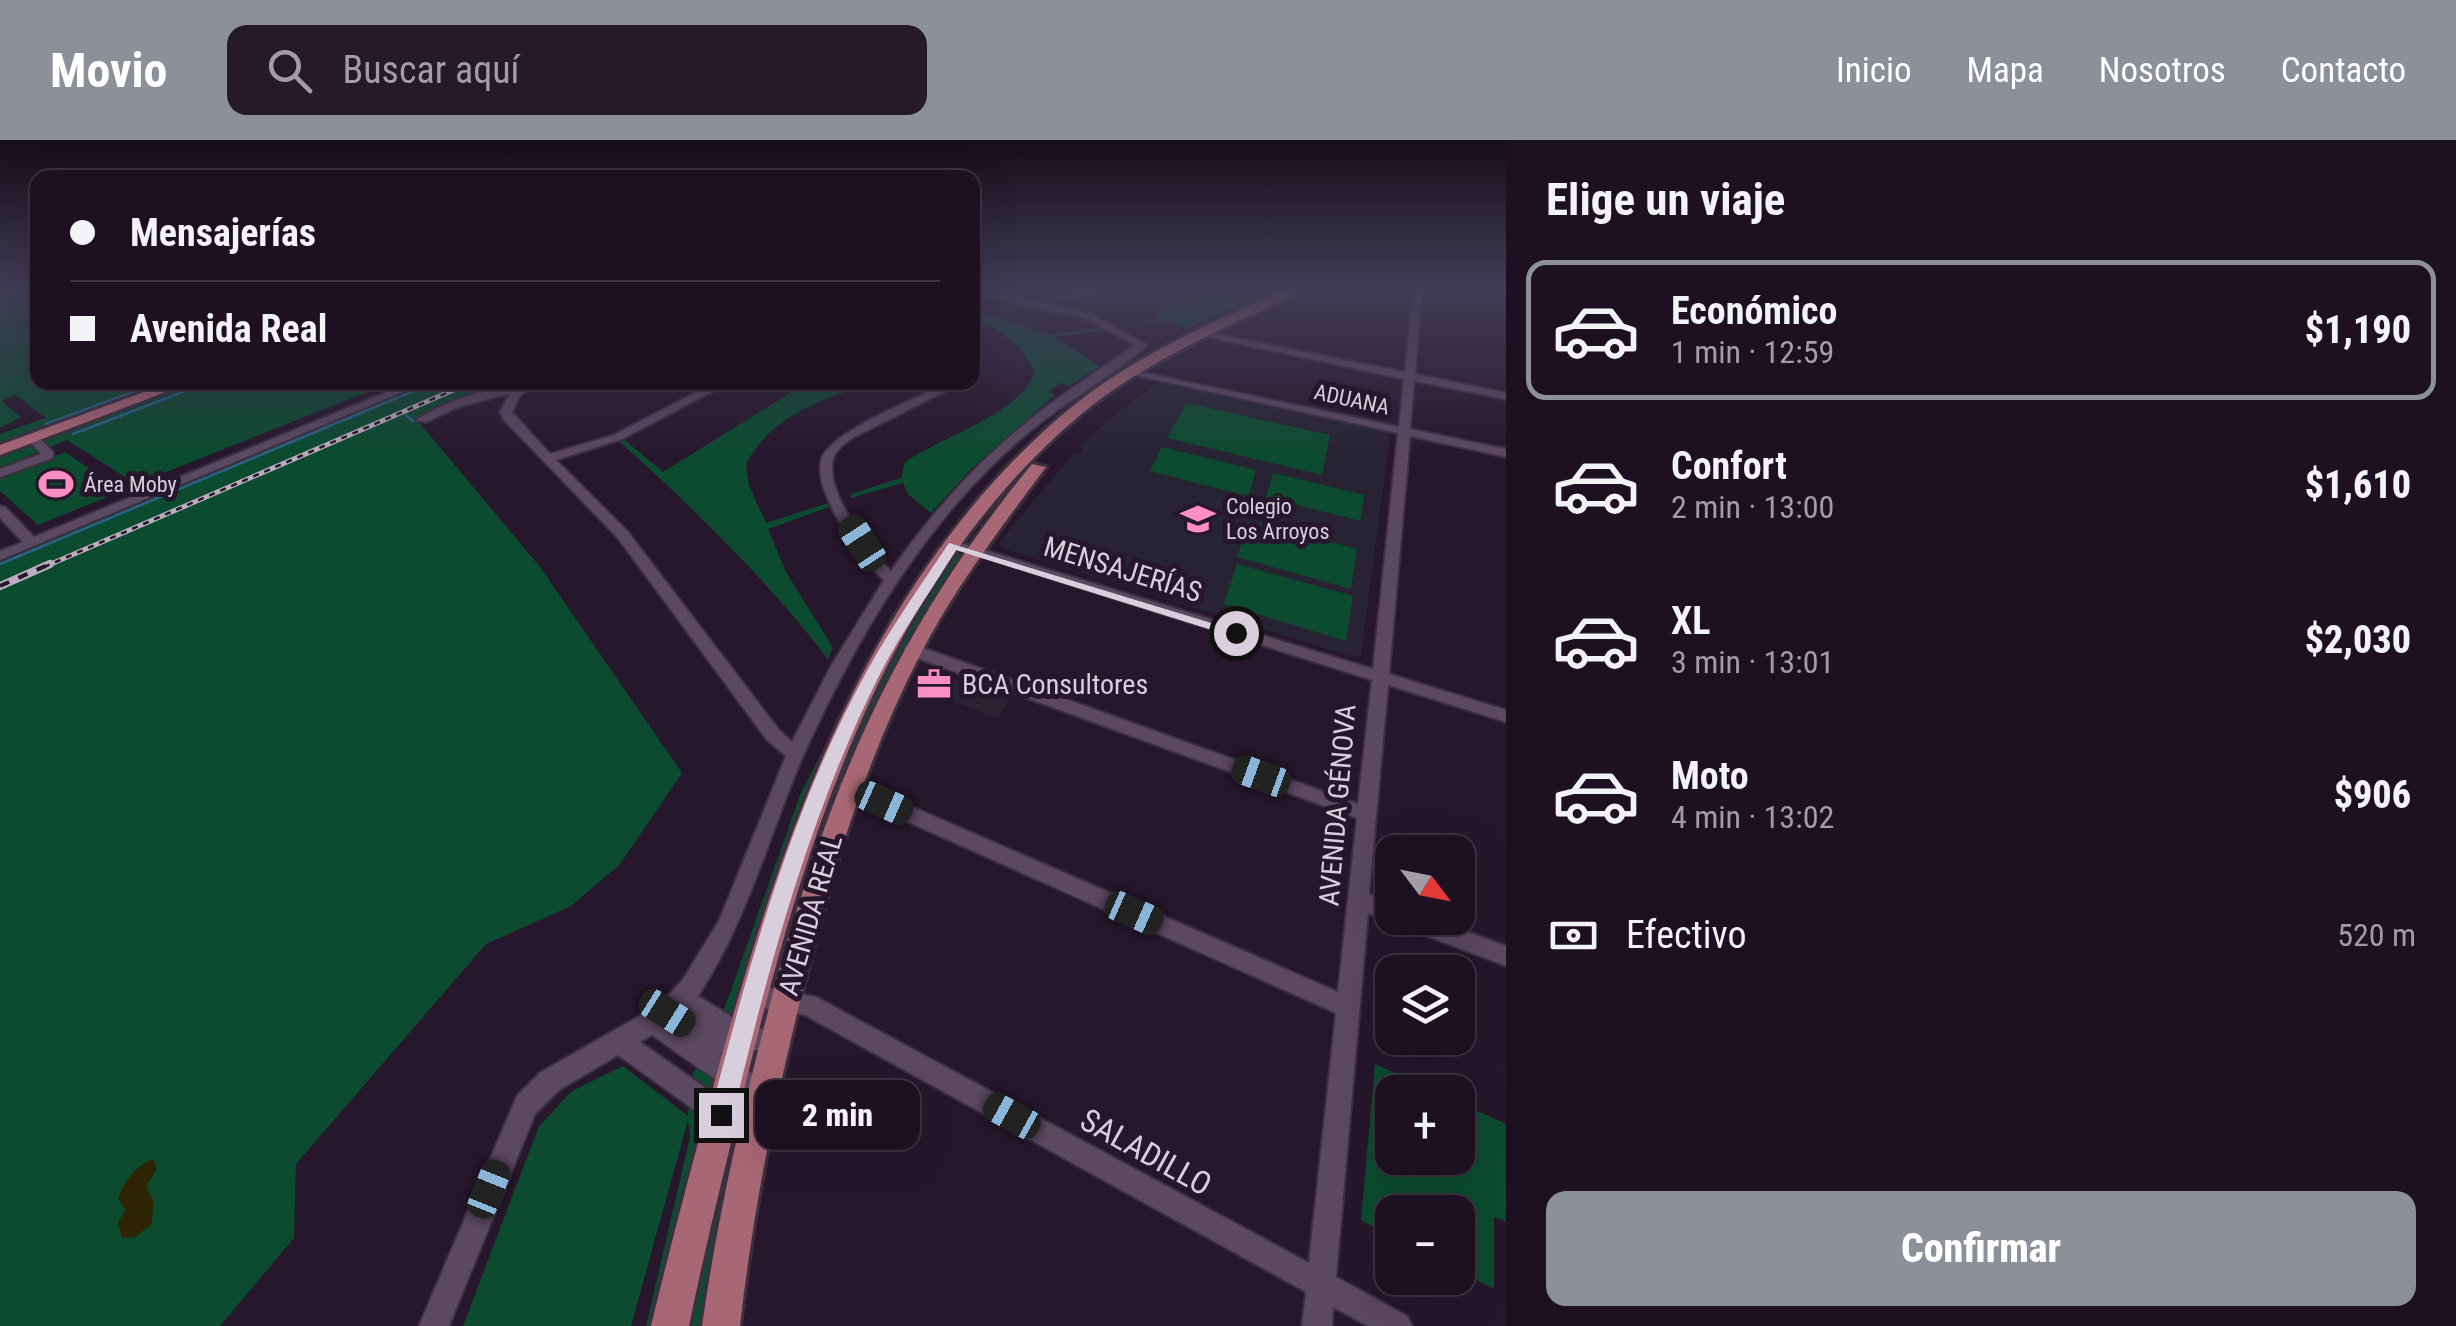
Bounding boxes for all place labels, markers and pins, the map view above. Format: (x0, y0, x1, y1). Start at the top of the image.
sports icon: Área Moby (37, 465, 75, 503)
place label: Área Moby (84, 472, 177, 497)
place label: Colegio Los Arroyos (1226, 494, 1329, 544)
school or university icon: Colegio Los Arroyos (1179, 500, 1217, 538)
office icon: BCA Consultores (915, 665, 953, 703)
place label: BCA Consultores (962, 668, 1148, 701)

